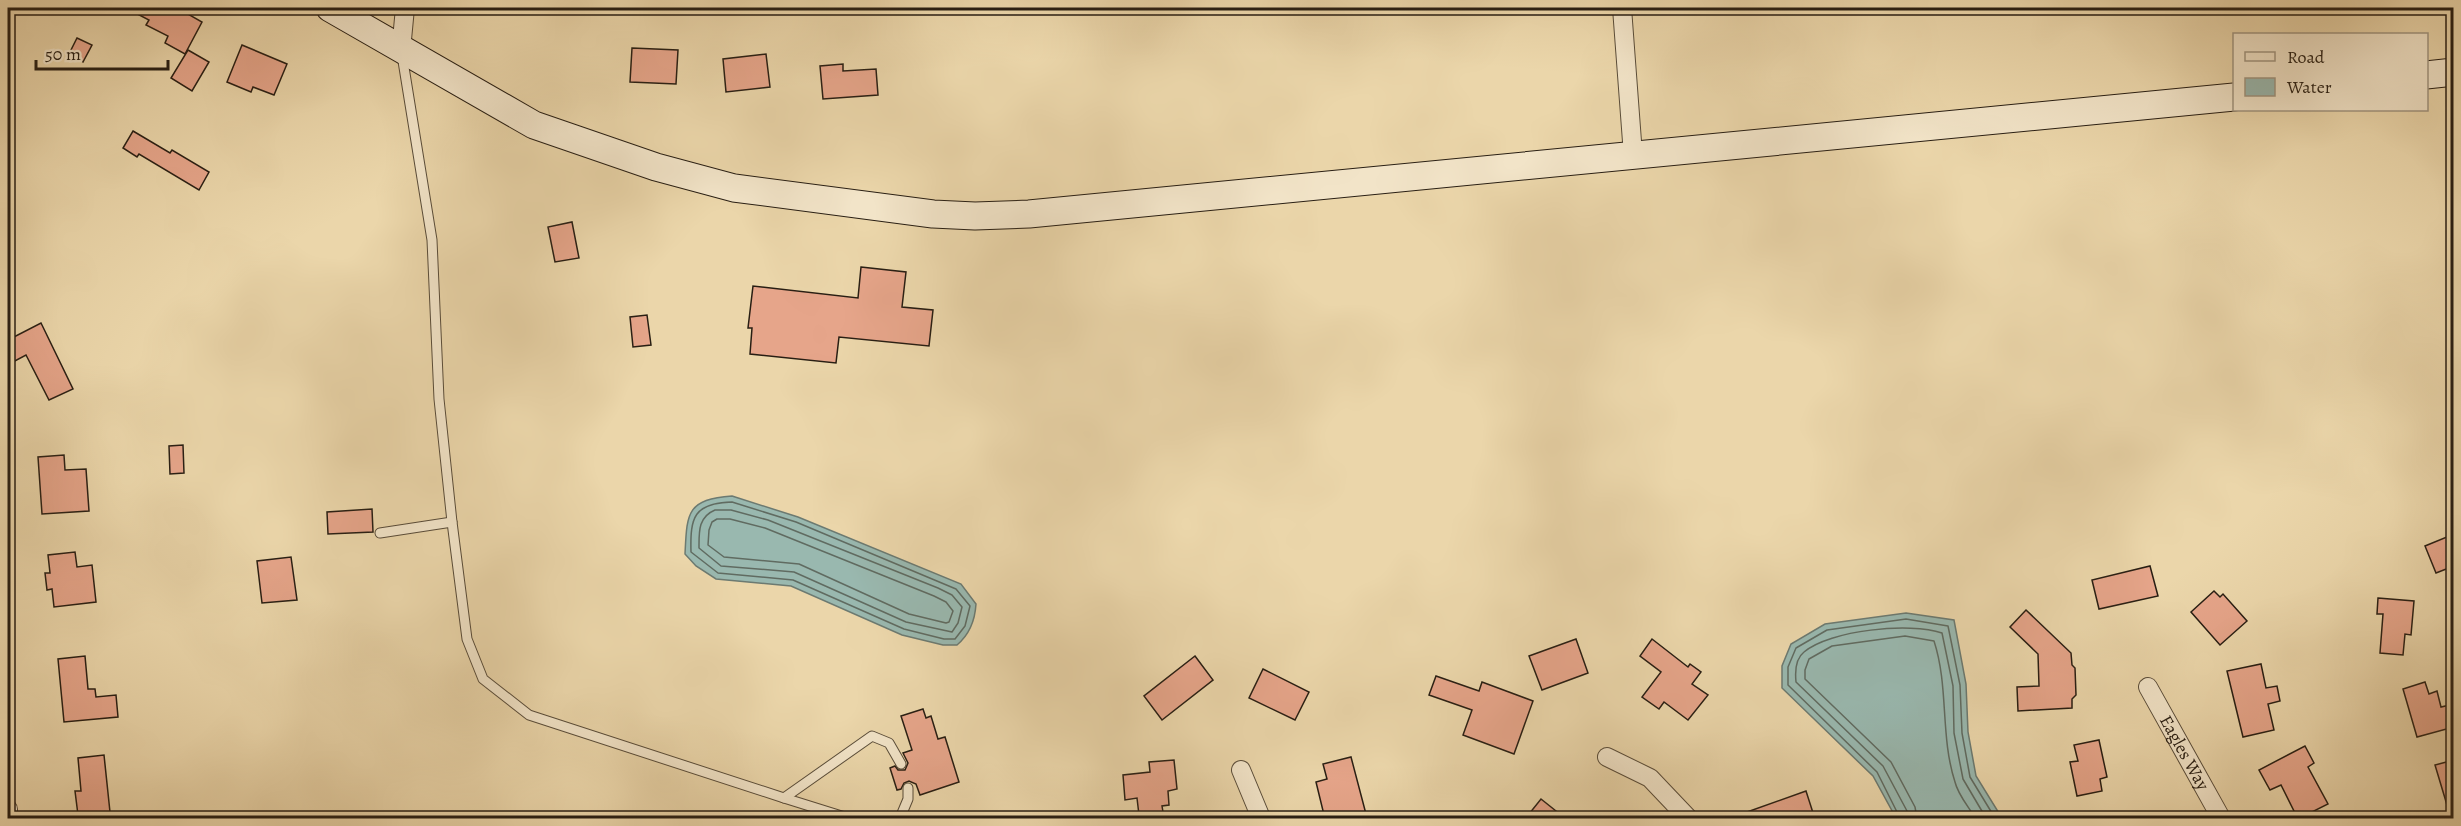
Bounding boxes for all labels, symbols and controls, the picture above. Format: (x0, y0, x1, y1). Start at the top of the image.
scale bar (36, 33, 168, 71)
legend (2233, 33, 2428, 111)
text: 50 m (45, 42, 81, 66)
text: Road (2287, 45, 2325, 69)
text: Water (2286, 75, 2332, 99)
street label: Eagles Way (2154, 711, 2216, 795)

